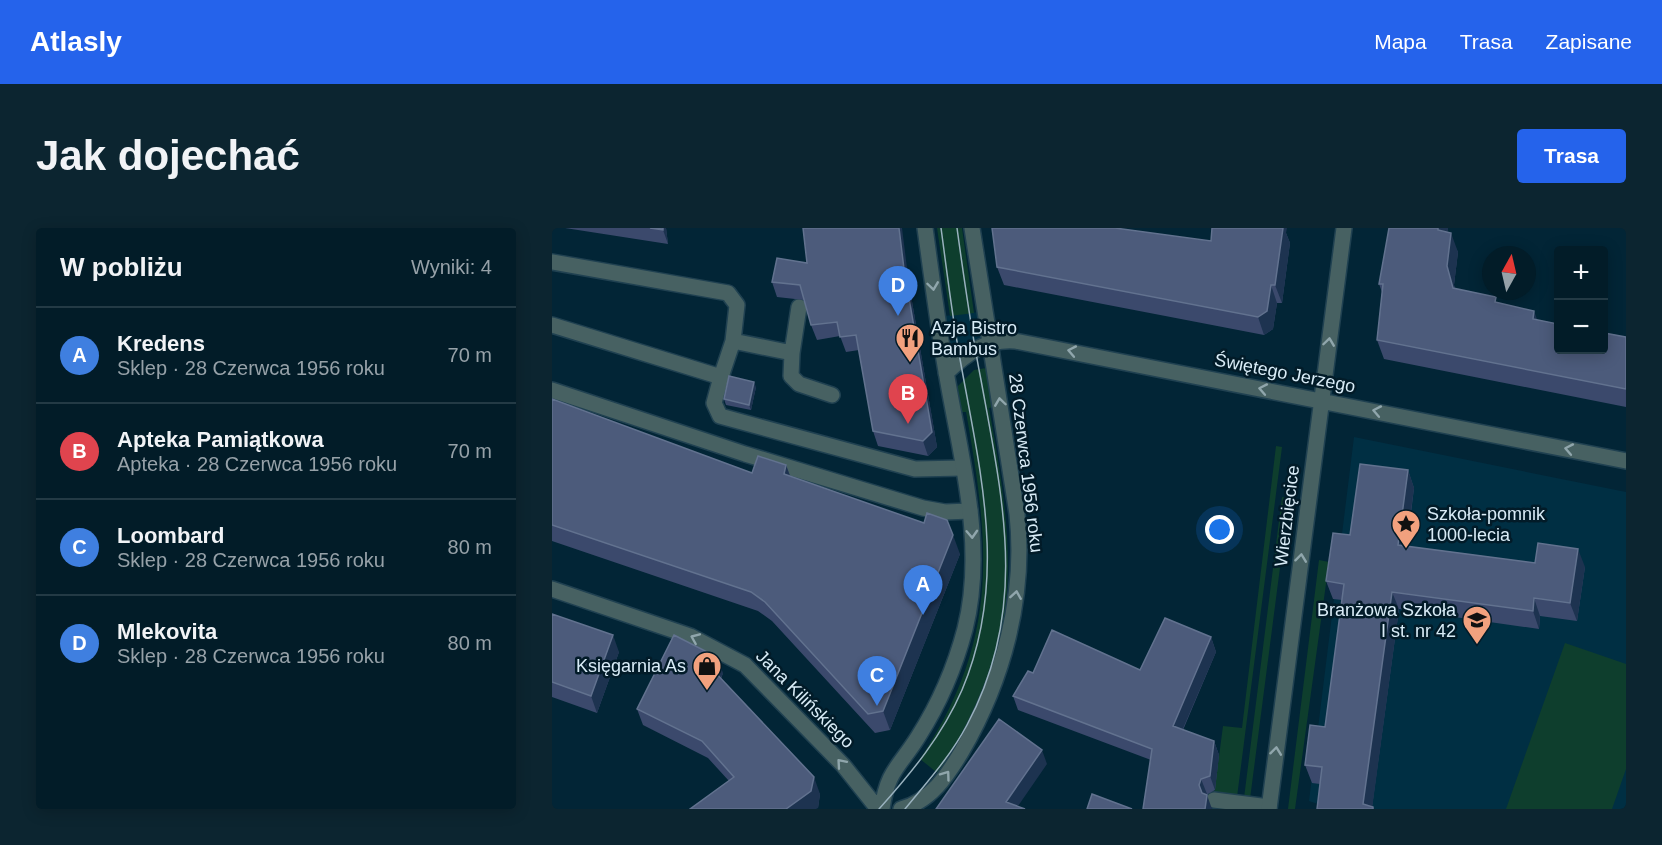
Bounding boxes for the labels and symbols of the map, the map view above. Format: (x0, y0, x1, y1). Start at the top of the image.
north arrow (1482, 246, 1536, 300)
pin: D (878, 266, 918, 316)
one-way arrow (927, 281, 939, 291)
place label: Azja Bistro Bambus (931, 318, 1017, 359)
restaurant icon: Azja Bistro Bambus (894, 322, 926, 364)
one-way arrow (1322, 337, 1334, 347)
one-way arrow (1067, 345, 1077, 358)
street label: Świętego Jerzego (1213, 349, 1357, 396)
street label: 28 Czerwca 1956 roku (1005, 372, 1047, 554)
pin: B (888, 374, 928, 424)
one-way arrow (1259, 383, 1269, 396)
one-way arrow (994, 397, 1006, 406)
one-way arrow (1373, 405, 1383, 418)
one-way arrow (1564, 443, 1574, 456)
street label: Wierzbięcice (1271, 464, 1303, 568)
place label: Szkoła-pomnik 1000-lecia (1427, 504, 1546, 545)
place icon: Szkoła-pomnik 1000-lecia (1390, 508, 1422, 550)
your location (1205, 515, 1234, 544)
one-way arrow (965, 529, 978, 538)
one-way arrow (1294, 553, 1307, 562)
pin: A (904, 566, 943, 615)
one-way arrow (1009, 590, 1022, 600)
place label: Branżowa Szkoła I st. nr 42 (1317, 600, 1457, 641)
school or university icon: Branżowa Szkoła I st. nr 42 (1461, 604, 1493, 646)
one-way arrow (690, 633, 701, 645)
street label: Jana Kilińskiego (752, 646, 858, 752)
shop icon: Księgarnia As (691, 650, 723, 692)
place label: Księgarnia As (576, 656, 686, 676)
pin: C (858, 656, 896, 706)
one-way arrow (1270, 746, 1282, 756)
one-way arrow (837, 759, 848, 770)
one-way arrow (939, 770, 950, 781)

